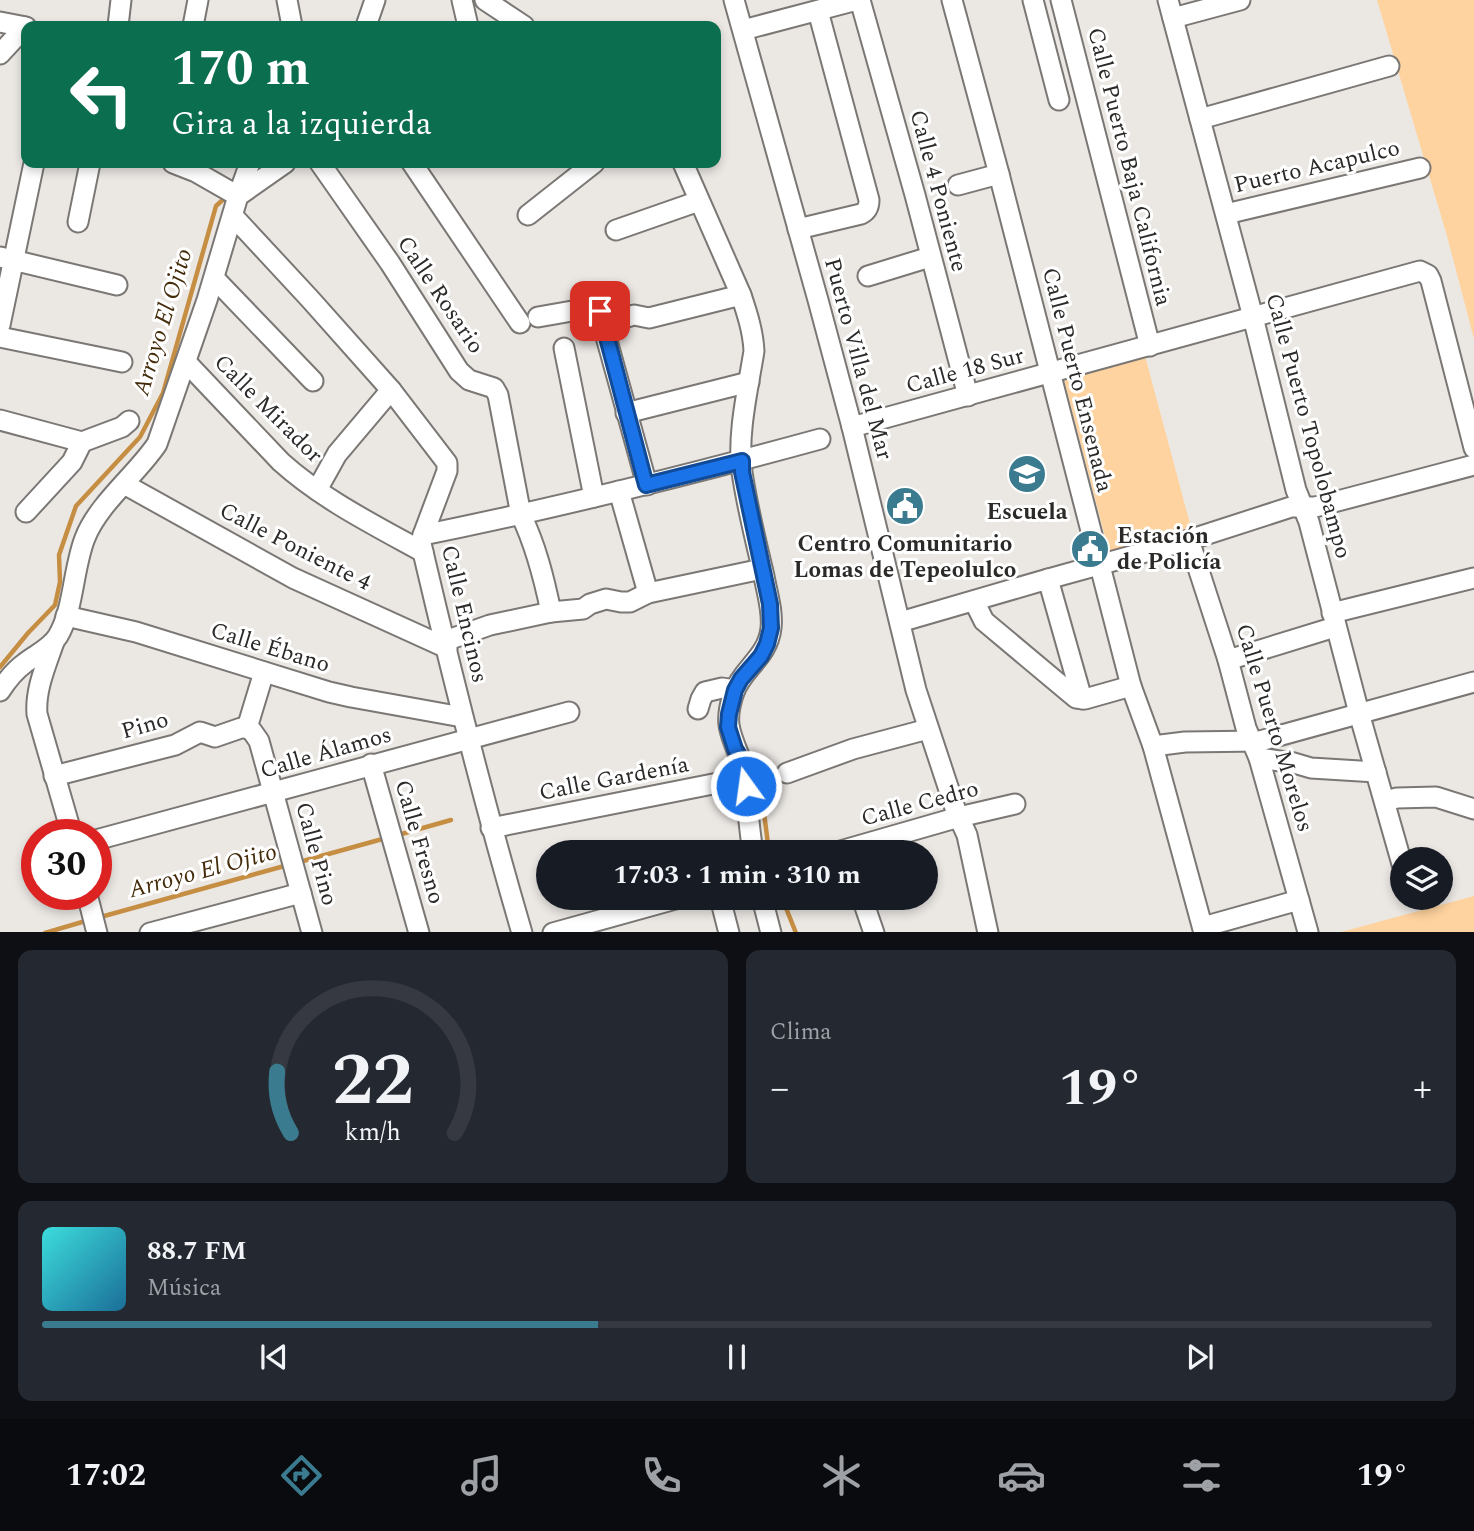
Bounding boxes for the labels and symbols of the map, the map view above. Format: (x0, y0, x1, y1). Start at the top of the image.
street label: Calle Puerto Baja California (1077, 24, 1181, 310)
street label: Calle 4 Poniente (900, 106, 976, 276)
street label: Puerto Acapulco (1231, 131, 1403, 203)
street label: Calle Rosario (388, 229, 492, 361)
water label: Arroyo El Ojito (123, 244, 202, 401)
street label: Puerto Villa del Mar (814, 254, 902, 464)
street label: Calle Puerto Ensenada (1032, 264, 1122, 496)
pin (570, 281, 630, 341)
street label: Calle Puerto Topolobampo (1256, 289, 1360, 563)
street label: Calle 18 Sur (902, 338, 1028, 404)
street label: Calle Mirador (205, 346, 331, 472)
school or university icon: Escuela (1006, 453, 1048, 495)
public building icon: Centro Comunitario Lomas de Tepeolulco (884, 485, 926, 527)
street label: Calle Poniente 4 (213, 494, 378, 601)
place label: Escuela (986, 495, 1068, 530)
place label: Estación de Policía (1117, 519, 1222, 580)
place label: Centro Comunitario Lomas de Tepeolulco (794, 527, 1016, 588)
public building icon: Estación de Policía (1069, 528, 1111, 570)
street label: Calle Encinos (431, 542, 497, 686)
street label: Calle Ébano (206, 613, 334, 683)
street label: Calle Puerto Morelos (1226, 619, 1322, 837)
street label: Pino (117, 703, 173, 749)
street label: Calle Álamos (256, 718, 396, 788)
street label: Calle Gardenía (536, 747, 692, 811)
position arrow (709, 749, 783, 823)
street label: Calle Cedro (857, 772, 983, 836)
street label: Calle Fresno (385, 776, 453, 908)
street label: Calle Pino (285, 798, 347, 910)
speed limit sign: 30 (21, 819, 112, 910)
water label: Arroyo El Ojito (124, 834, 281, 908)

